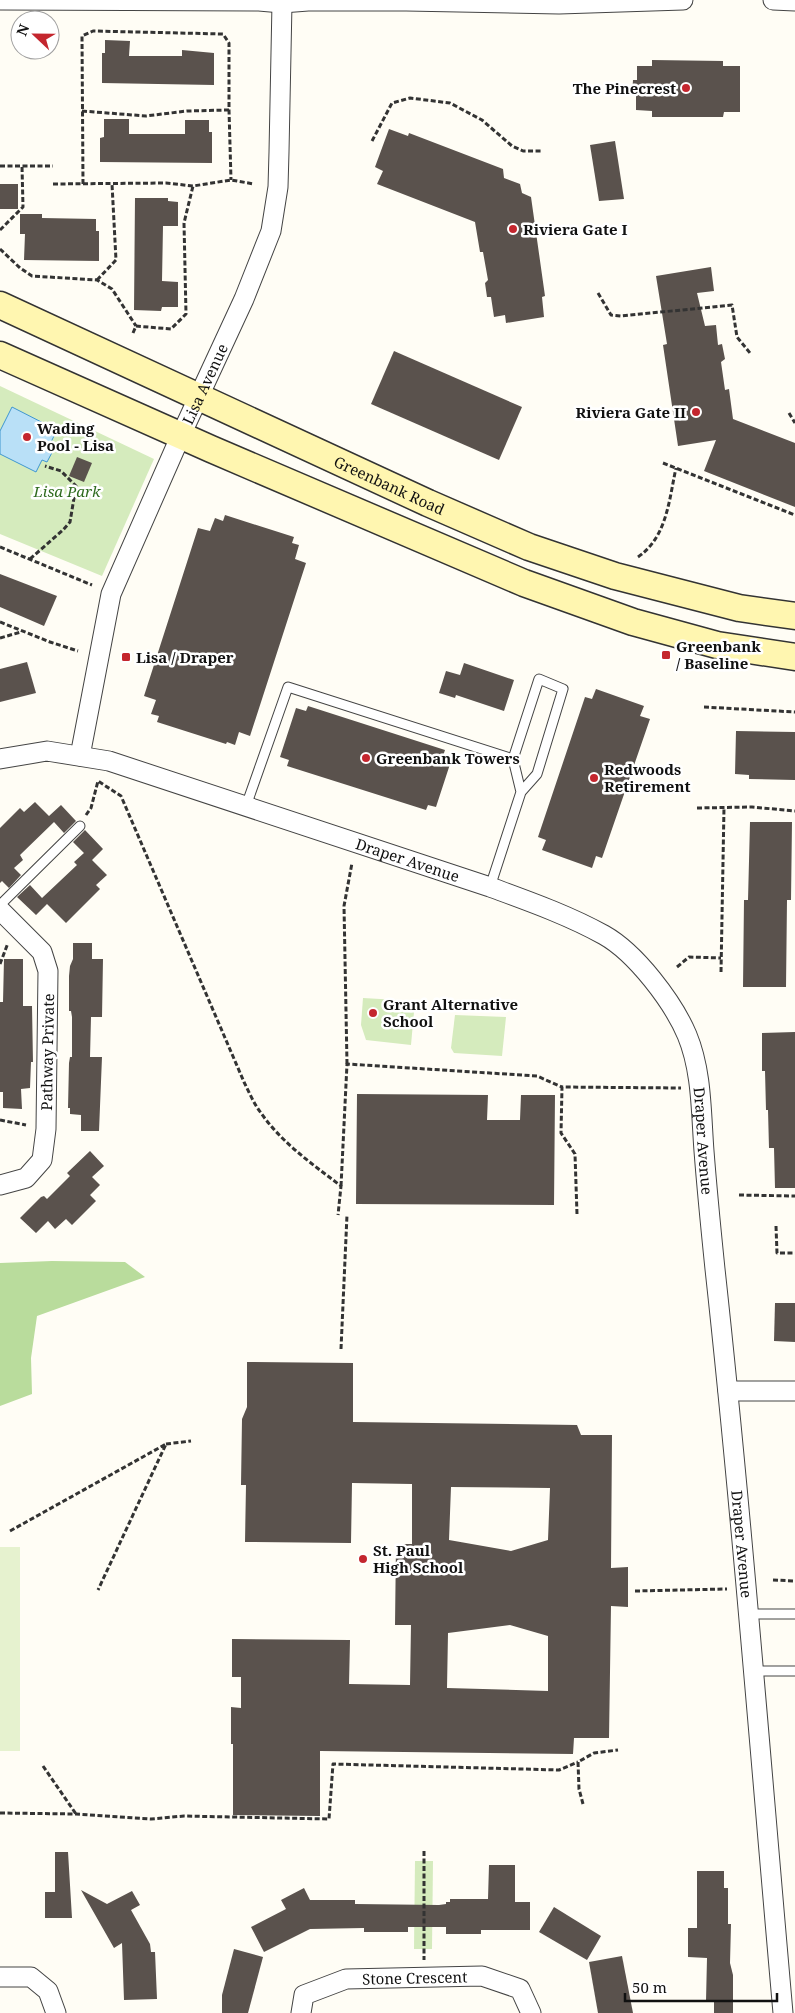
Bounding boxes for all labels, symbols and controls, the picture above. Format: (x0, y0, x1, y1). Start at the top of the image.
north arrow (10, 10, 60, 60)
text: N (12, 21, 33, 39)
place label: The Pinecrest (573, 78, 676, 98)
marker: The Pinecrest (680, 82, 692, 94)
place label: Riviera Gate I (523, 219, 627, 239)
marker: Riviera Gate I (507, 223, 519, 235)
street label: Lisa Avenue (177, 340, 232, 428)
place label: Riviera Gate II (576, 402, 686, 422)
marker: Riviera Gate II (690, 406, 702, 418)
place label: Wading Pool - Lisa (37, 418, 114, 455)
marker: Wading Pool - Lisa (21, 431, 33, 443)
street label: Greenbank Road (331, 451, 448, 519)
park label: Lisa Park (33, 481, 101, 501)
place label: Greenbank / Baseline (676, 636, 761, 673)
place label: Lisa / Draper (136, 647, 234, 667)
marker: Greenbank / Baseline (660, 649, 672, 661)
marker: Lisa / Draper (120, 651, 132, 663)
place label: Greenbank Towers (376, 748, 520, 768)
marker: Greenbank Towers (360, 752, 372, 764)
place label: Redwoods Retirement (604, 759, 691, 796)
marker: Redwoods Retirement (588, 772, 600, 784)
street label: Draper Avenue (353, 833, 462, 886)
street label: Pathway Private (36, 993, 58, 1111)
place label: Grant Alternative School (383, 994, 518, 1031)
marker: Grant Alternative School (367, 1007, 379, 1019)
street label: Draper Avenue (690, 1086, 718, 1196)
street label: Draper Avenue (727, 1489, 757, 1599)
place label: St. Paul High School (373, 1540, 464, 1577)
marker: St. Paul High School (357, 1553, 369, 1565)
street label: Stone Crescent (362, 1966, 468, 1989)
scale bar (625, 1970, 778, 2002)
text: 50 m (632, 1977, 667, 1997)

